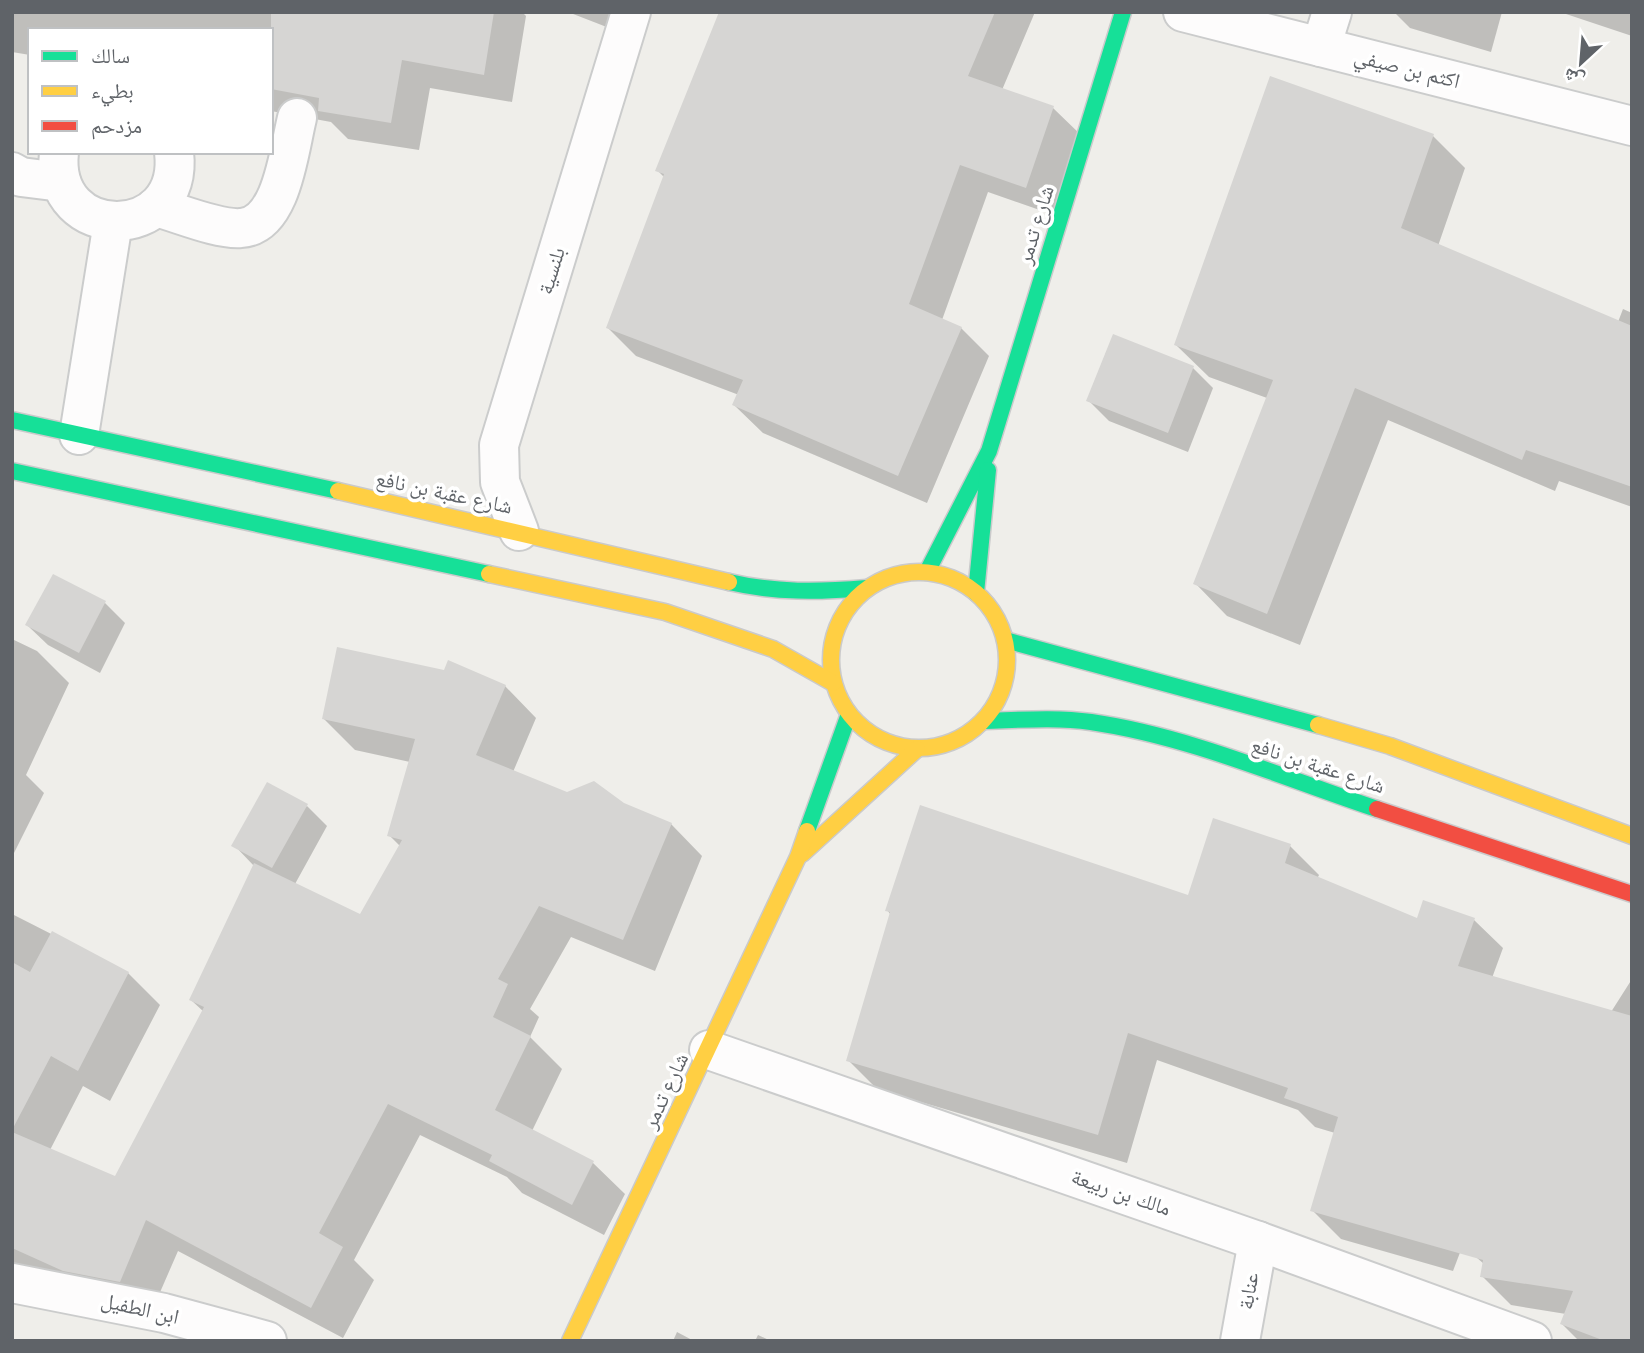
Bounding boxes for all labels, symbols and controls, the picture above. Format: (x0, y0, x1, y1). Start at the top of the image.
legend (28, 28, 273, 154)
north arrow (1546, 28, 1616, 98)
text: سالك (91, 44, 130, 69)
street label: اكثم بن صيفي (1351, 44, 1462, 97)
text: ش (1560, 63, 1588, 92)
text: بطيء (91, 79, 134, 107)
text: مزدحم (91, 114, 142, 140)
street label: شارع تدمر (1012, 183, 1060, 268)
street label: بلنسية (533, 244, 571, 298)
street label: شارع عقبة بن نافع (374, 466, 514, 520)
street label: شارع عقبة بن نافع (1248, 733, 1388, 799)
street label: شارع تدمر (637, 1049, 694, 1134)
street label: مالك بن ربيعة (1068, 1164, 1174, 1222)
street label: عنابة (1233, 1270, 1265, 1312)
street label: ابن الطفيل (99, 1288, 181, 1330)

